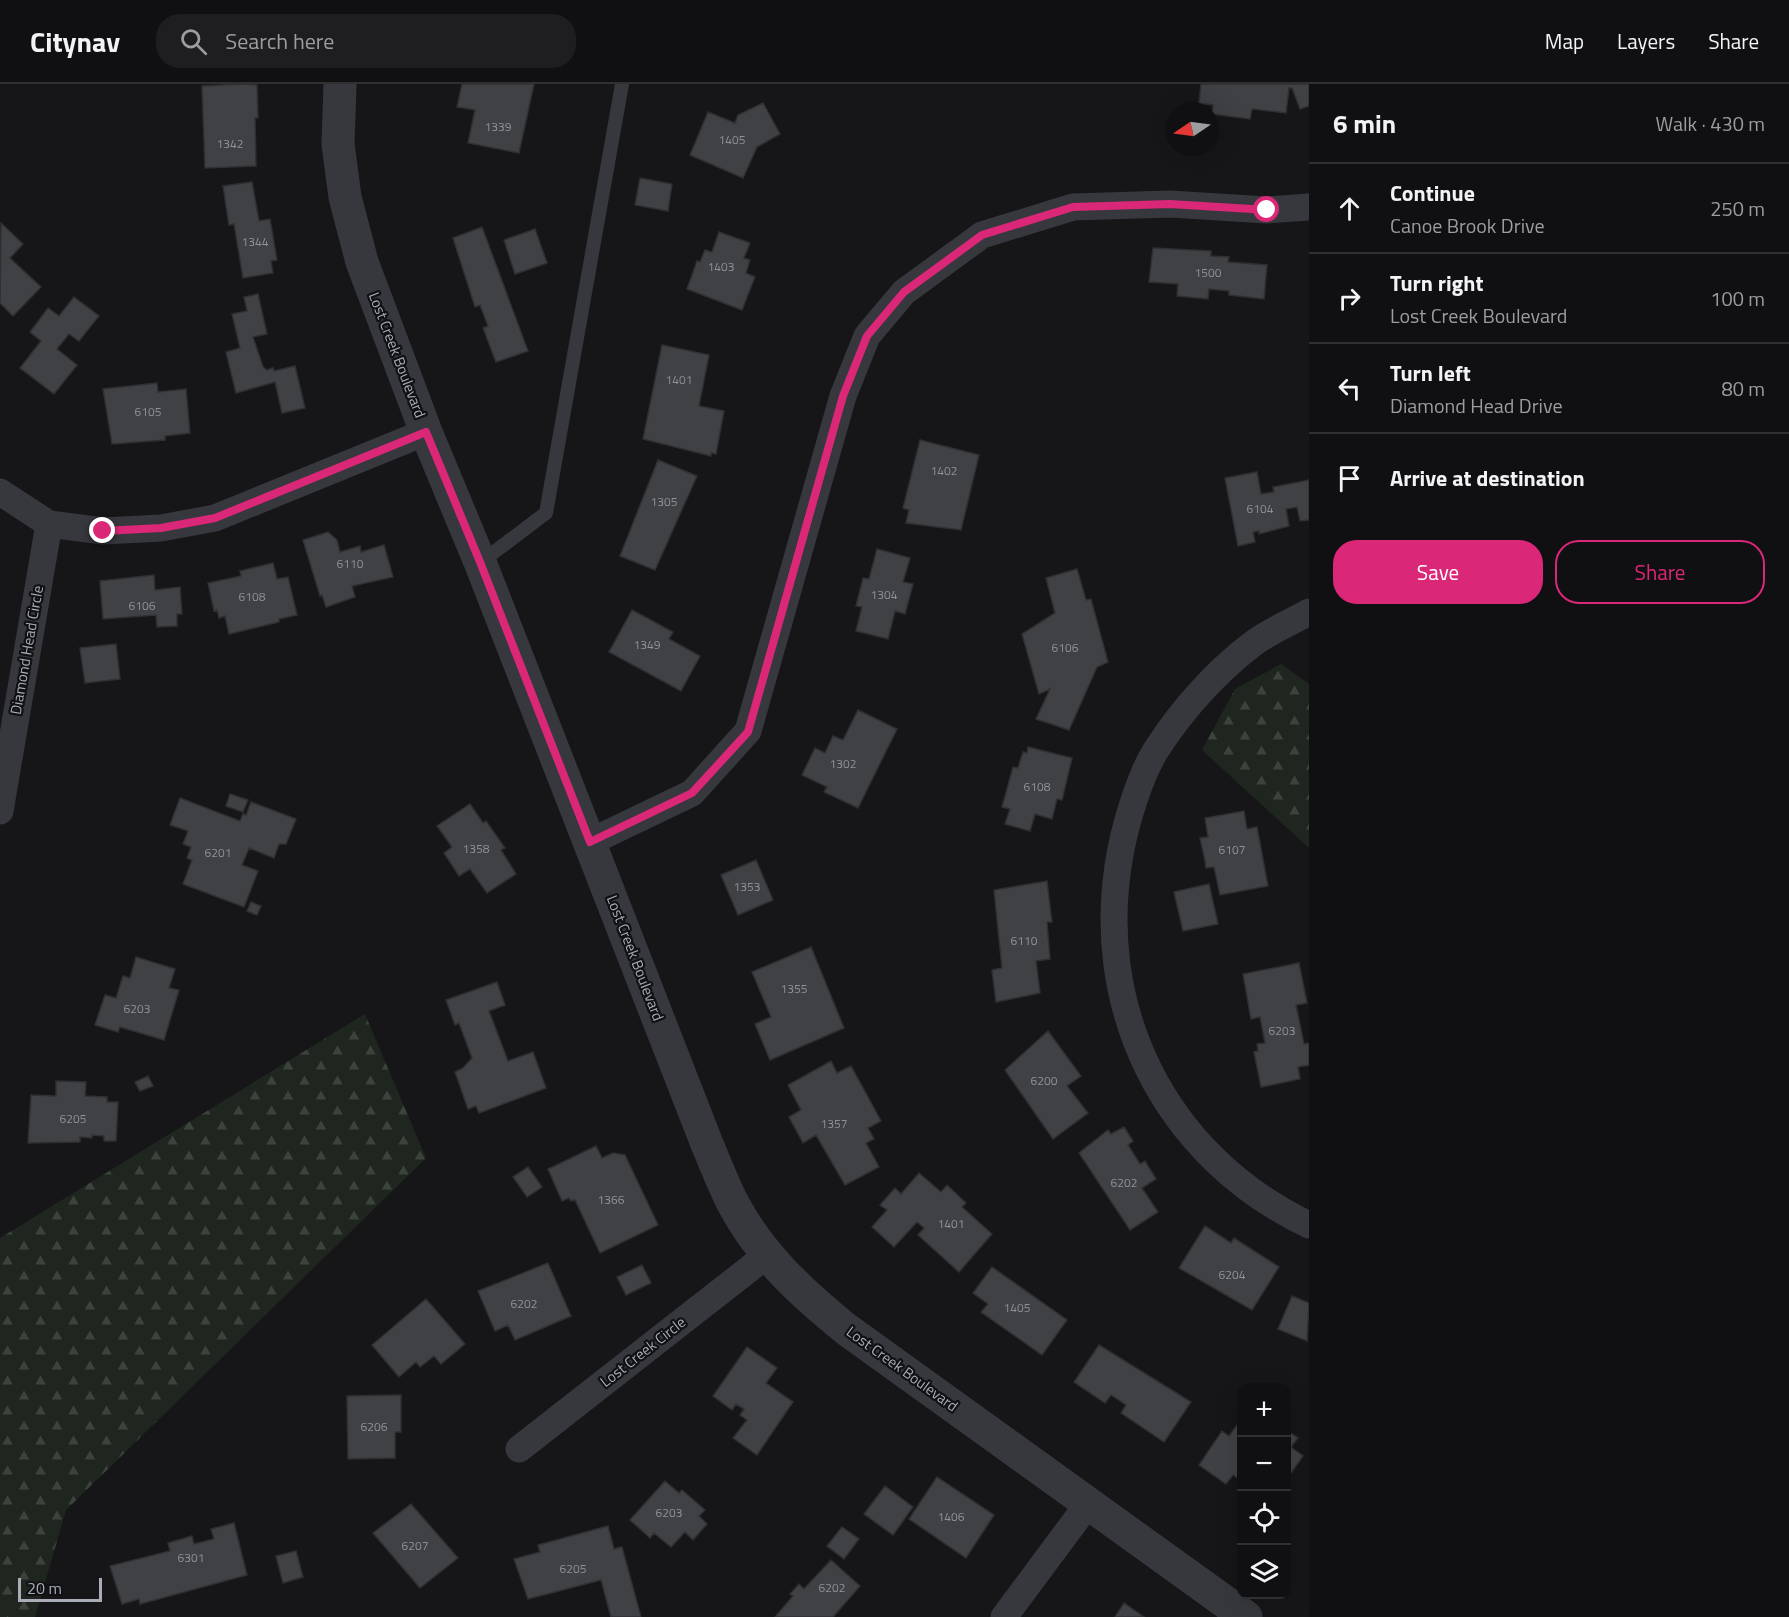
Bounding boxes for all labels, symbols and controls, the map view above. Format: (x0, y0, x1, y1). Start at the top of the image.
search box (156, 14, 576, 68)
text: Citynav (30, 20, 120, 63)
text: Search here (225, 24, 334, 58)
icon: search (177, 25, 210, 58)
text: Map (1545, 25, 1584, 57)
text: Layers (1617, 25, 1675, 57)
text: Share (1708, 25, 1759, 57)
north arrow (1165, 102, 1219, 156)
text: 6 min (1333, 104, 1396, 143)
text: Walk · 430 m (1656, 108, 1765, 139)
house number: 1339 (485, 117, 512, 136)
house number: 1405 (719, 130, 746, 149)
house number: 1342 (217, 134, 243, 153)
text: Continue (1390, 176, 1475, 210)
icon: ahead (1333, 192, 1366, 225)
text: 250 m (1710, 193, 1765, 224)
route start (1253, 196, 1279, 222)
text: Canoe Brook Drive (1390, 210, 1545, 241)
house number: 1344 (242, 232, 269, 251)
house number: 1403 (708, 257, 734, 276)
house number: 1500 (1195, 263, 1222, 282)
text: Turn right (1390, 266, 1484, 300)
icon: right (1333, 282, 1366, 315)
text: 100 m (1710, 283, 1765, 314)
street label: Lost Creek Boulevard (363, 289, 432, 421)
text: Lost Creek Boulevard (1390, 300, 1567, 331)
text: Turn left (1390, 356, 1471, 390)
house number: 1401 (666, 370, 692, 389)
icon: left (1333, 372, 1366, 405)
text: 80 m (1721, 373, 1765, 404)
text: Diamond Head Drive (1390, 390, 1563, 421)
house number: 6105 (135, 402, 162, 421)
house number: 1402 (931, 461, 957, 480)
text: Arrive at destination (1390, 461, 1585, 495)
icon: arrive (1333, 462, 1366, 495)
house number: 1305 (651, 492, 678, 511)
house number: 6104 (1247, 499, 1274, 518)
route end (89, 517, 115, 543)
button: Save (1333, 540, 1543, 604)
button: Share (1555, 540, 1765, 604)
house number: 6110 (337, 554, 364, 573)
street label: Diamond Head Circle (4, 584, 49, 716)
house number: 1304 (871, 585, 898, 604)
house number: 6108 (239, 587, 266, 606)
house number: 6106 (129, 596, 156, 615)
house number: 1349 (634, 635, 661, 654)
house number: 6106 (1052, 638, 1079, 657)
house number: 1302 (830, 754, 856, 773)
house number: 6108 (1024, 777, 1051, 796)
house number: 1358 (463, 839, 490, 858)
house number: 6107 (1219, 840, 1245, 859)
house number: 6201 (205, 843, 231, 862)
house number: 1353 (734, 877, 760, 896)
street label: Lost Creek Boulevard (601, 892, 670, 1024)
house number: 6110 (1011, 931, 1038, 950)
house number: 1355 (781, 979, 808, 998)
house number: 6203 (124, 999, 150, 1018)
house number: 6203 (1269, 1021, 1295, 1040)
house number: 6200 (1031, 1071, 1058, 1090)
house number: 6205 (60, 1109, 87, 1128)
house number: 1357 (821, 1114, 847, 1133)
house number: 6202 (1111, 1173, 1137, 1192)
house number: 1366 (598, 1190, 625, 1209)
house number: 1401 (938, 1214, 964, 1233)
house number: 6204 (1219, 1265, 1246, 1284)
house number: 6202 (511, 1294, 537, 1313)
house number: 1405 (1004, 1298, 1031, 1317)
street label: Lost Creek Circle (595, 1311, 691, 1393)
street label: Lost Creek Boulevard (842, 1320, 963, 1417)
map controls (1237, 1383, 1291, 1599)
button: + (1237, 1383, 1291, 1437)
house number: 6206 (361, 1417, 388, 1436)
button: − (1237, 1437, 1291, 1491)
button: locate (1237, 1491, 1291, 1545)
house number: 6203 (656, 1503, 682, 1522)
house number: 1406 (938, 1507, 965, 1526)
house number: 6207 (402, 1536, 428, 1555)
button: layers (1237, 1545, 1291, 1599)
house number: 6301 (178, 1548, 204, 1567)
house number: 6205 (560, 1559, 587, 1578)
scale bar (18, 1575, 102, 1602)
text: 20 m (27, 1576, 62, 1600)
house number: 6202 (819, 1578, 845, 1597)

